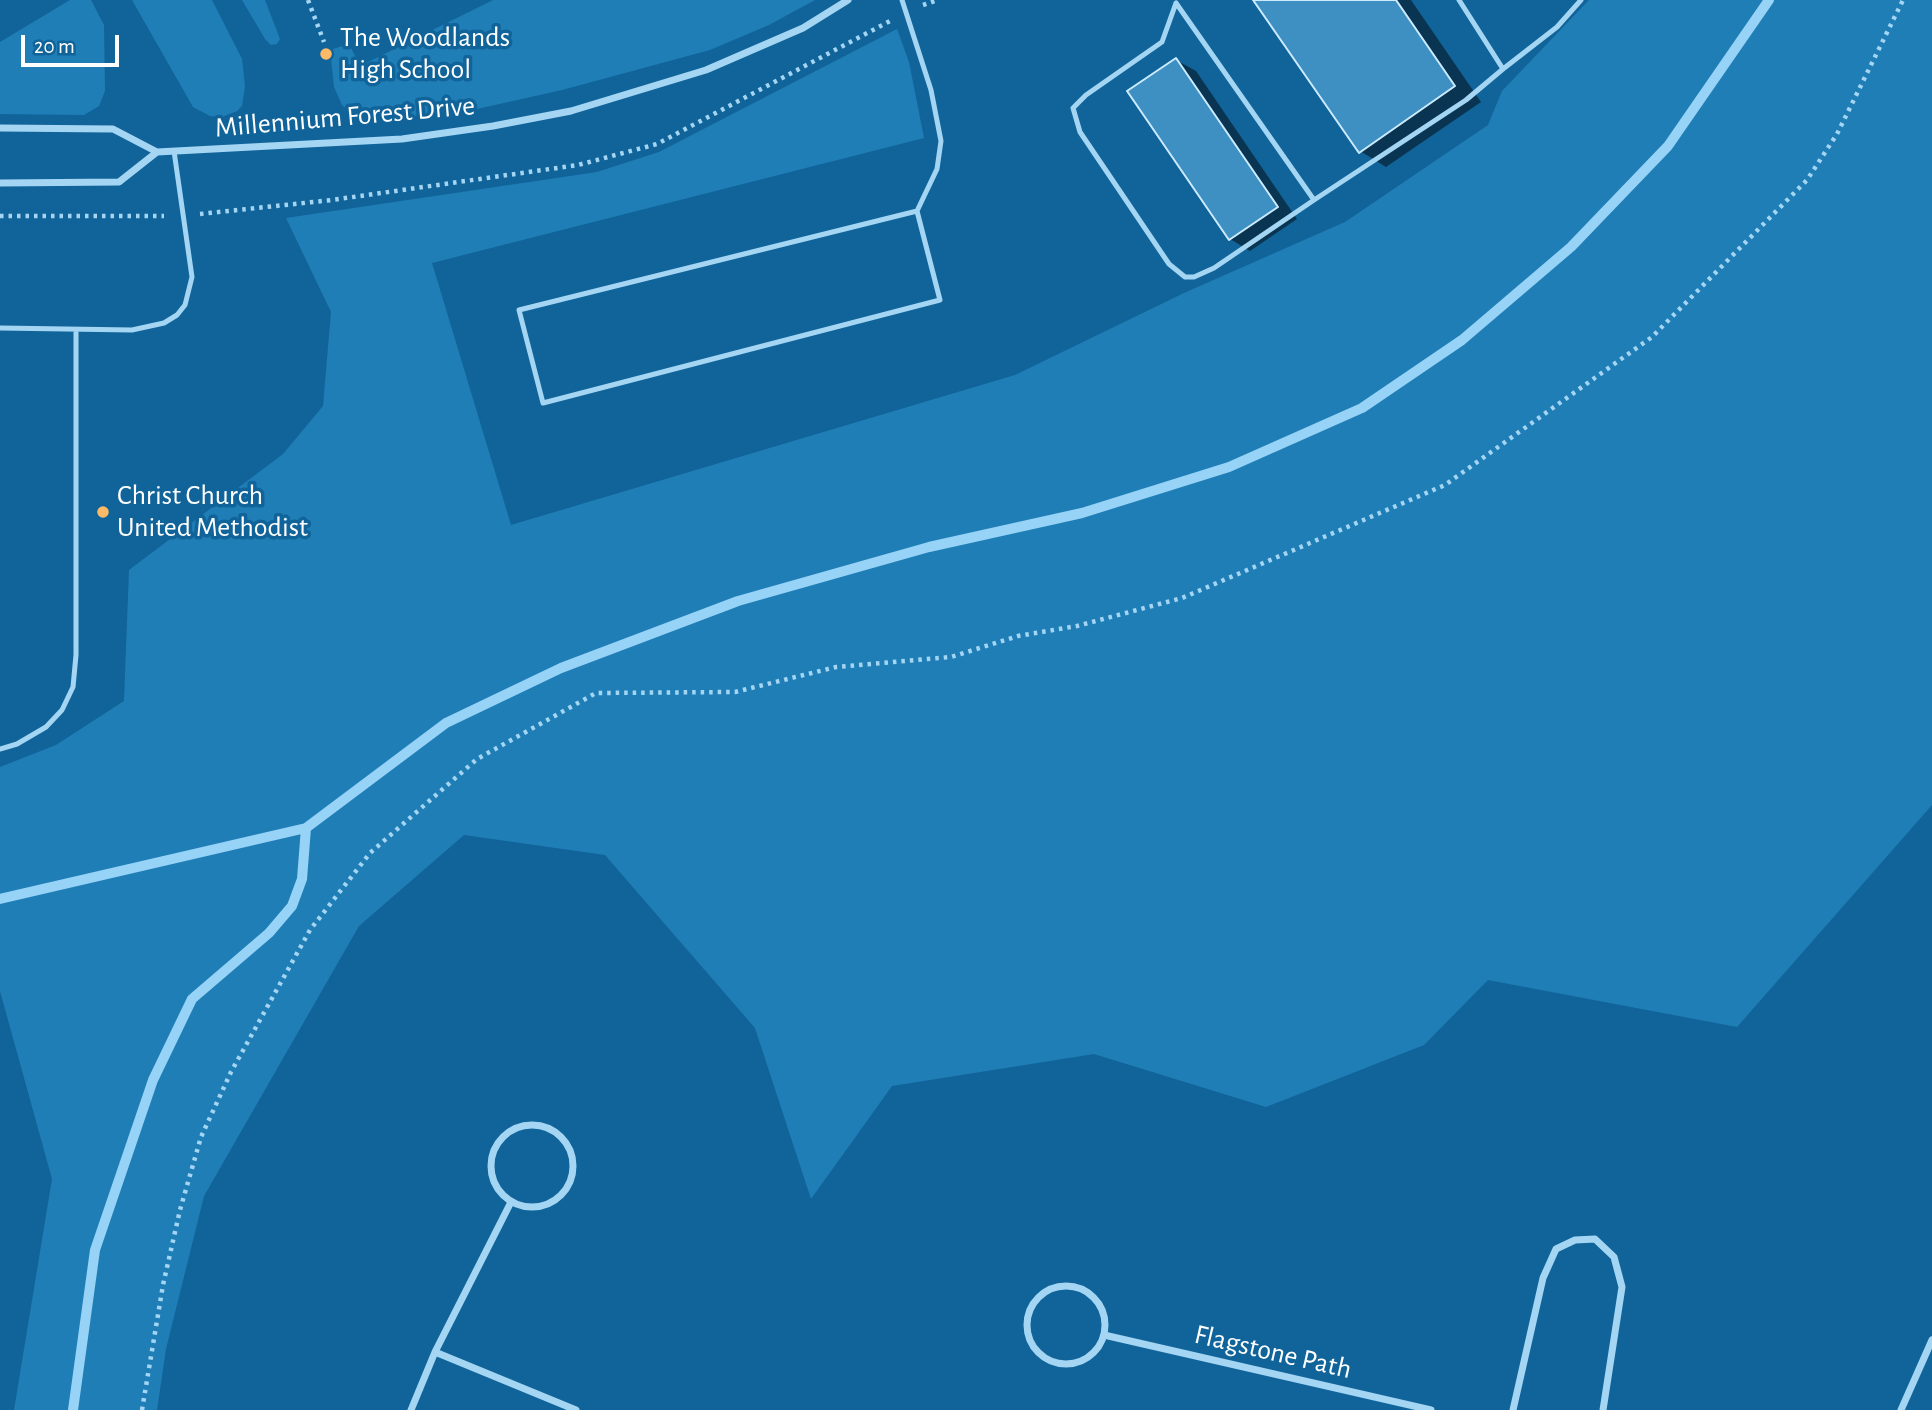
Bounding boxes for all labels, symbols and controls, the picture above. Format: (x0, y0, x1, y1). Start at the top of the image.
scale bar (24, 21, 122, 65)
place label: The Woodlands High School (340, 21, 510, 87)
text: 20 m (34, 36, 75, 57)
marker: The Woodlands High School (318, 46, 334, 62)
street label: Millennium Forest Drive (214, 89, 476, 145)
place label: Christ Church United Methodist (117, 479, 308, 545)
marker: Christ Church United Methodist (95, 504, 111, 520)
street label: Flagstone Path (1191, 1318, 1355, 1386)

